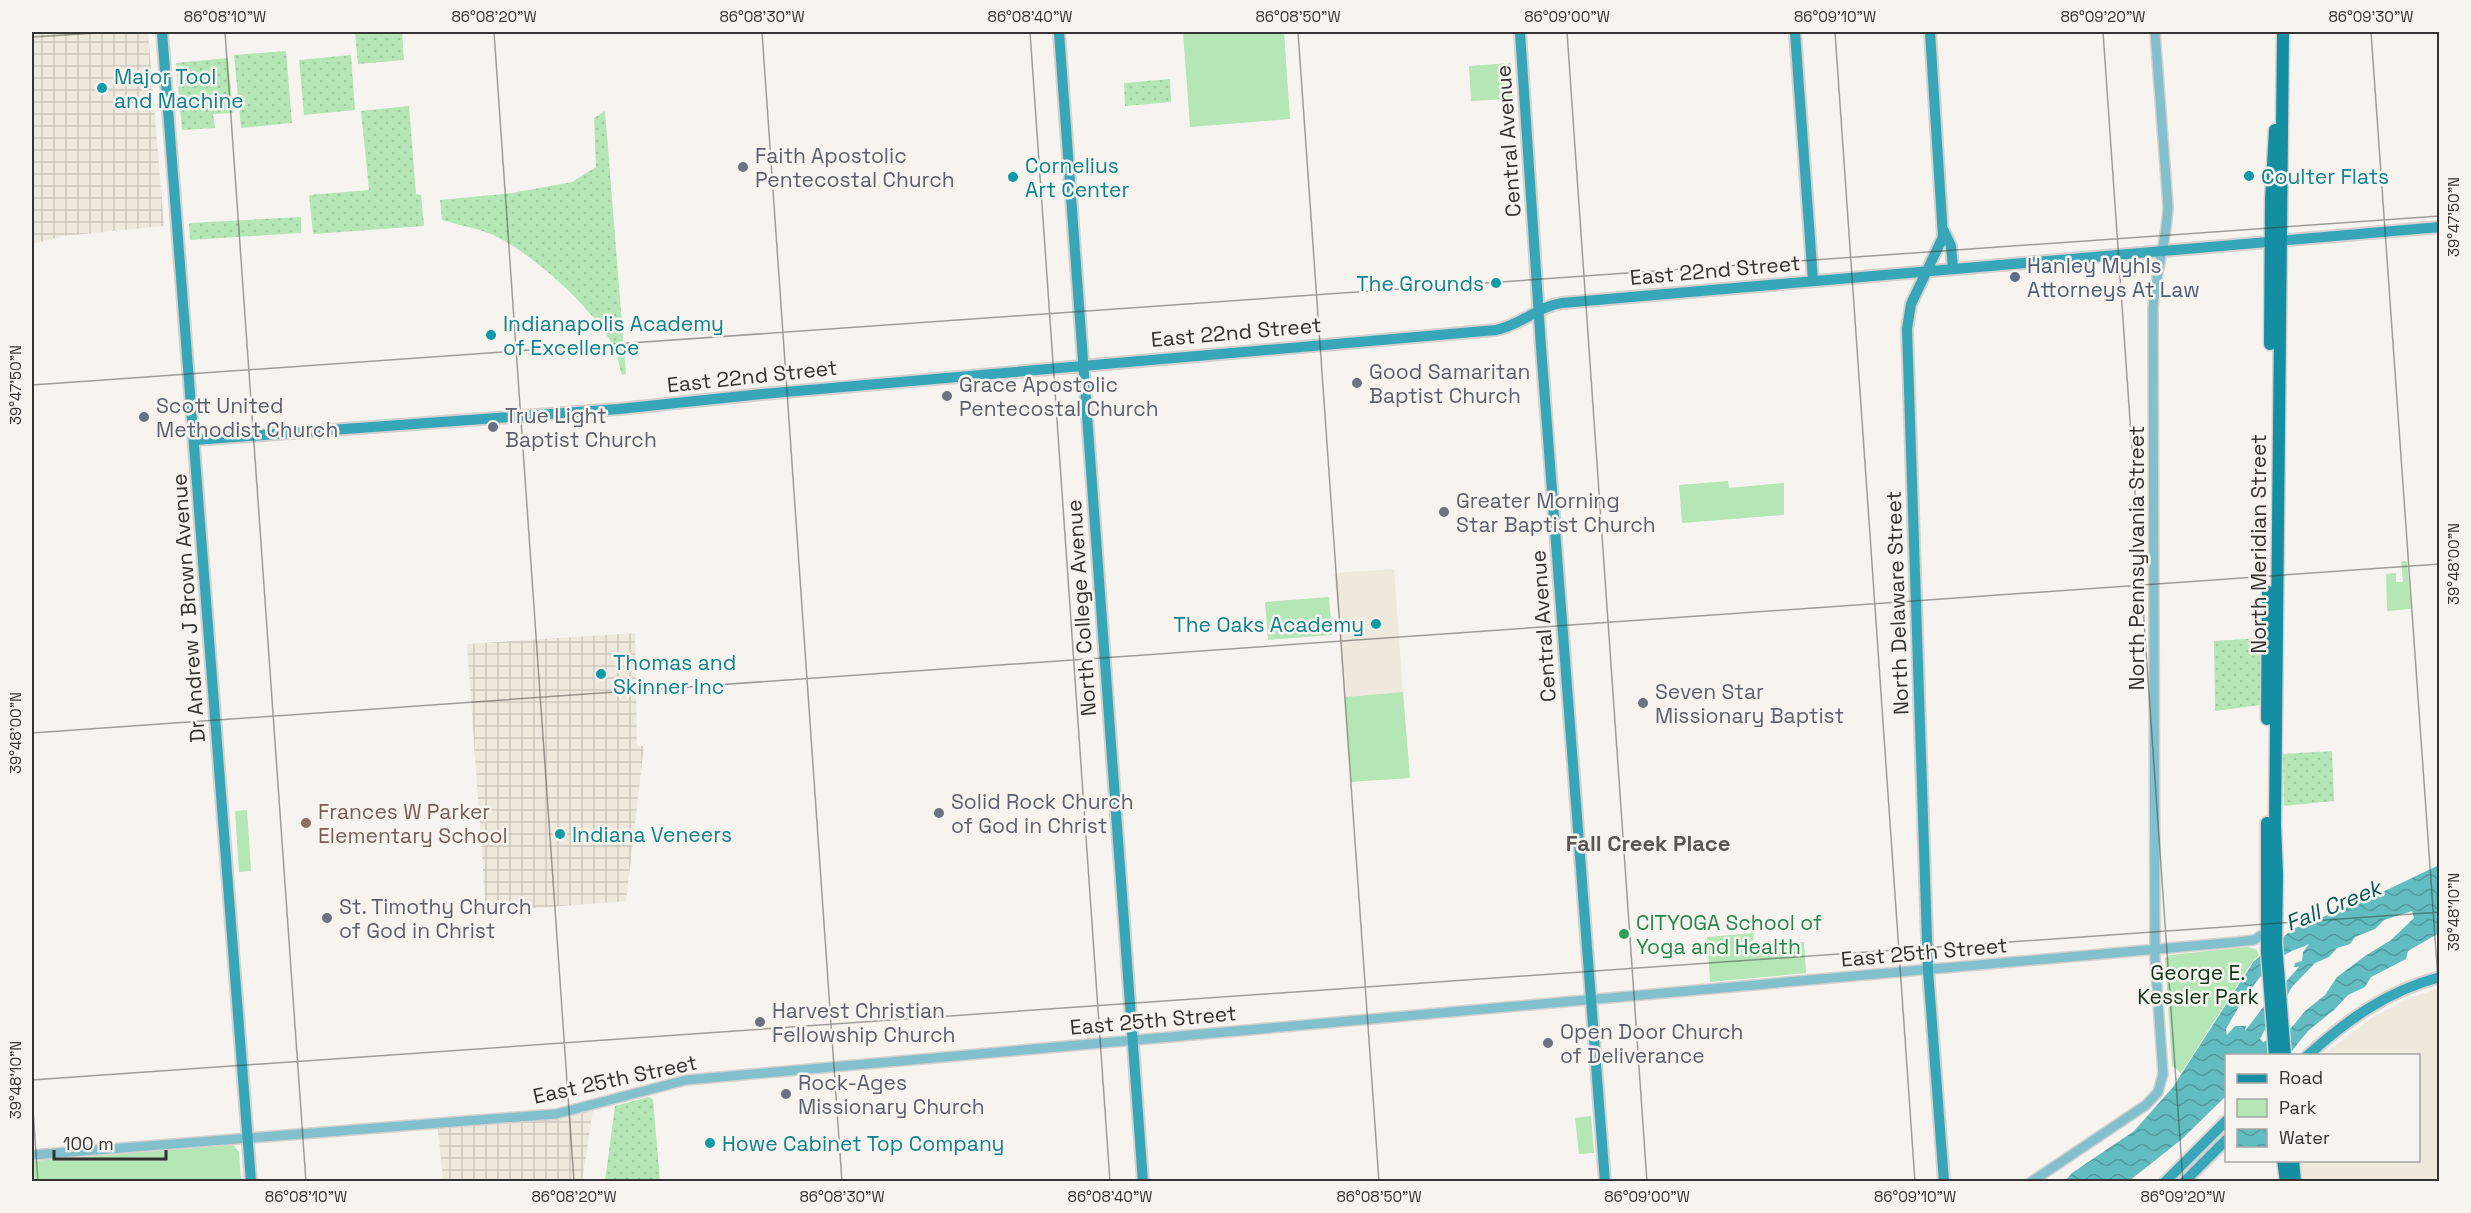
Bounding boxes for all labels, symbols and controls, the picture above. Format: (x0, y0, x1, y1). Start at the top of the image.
text: 86°08'10"W (184, 7, 266, 26)
text: 86°08'20"W (451, 7, 537, 26)
text: 86°08'30"W (719, 7, 805, 26)
text: 86°08'40"W (988, 7, 1072, 26)
text: 86°08'50"W (1255, 7, 1341, 26)
text: 86°09'00"W (1524, 7, 1610, 26)
text: 86°09'10"W (1794, 7, 1876, 26)
text: 86°09'20"W (2061, 7, 2145, 26)
text: 86°09'30"W (2329, 7, 2413, 26)
place label: Major Tool and Machine (114, 63, 244, 114)
street label: Central Avenue (1489, 64, 1527, 218)
marker: Major Tool and Machine (95, 81, 109, 95)
place label: Faith Apostolic Pentecostal Church (755, 142, 955, 193)
place label: Cornelius Art Center (1025, 152, 1129, 203)
marker: Faith Apostolic Pentecostal Church (736, 160, 750, 174)
place label: Coulter Flats (2261, 163, 2389, 190)
marker: Coulter Flats (2242, 169, 2256, 183)
marker: Cornelius Art Center (1006, 170, 1020, 184)
text: 39°47'50"N (2444, 177, 2463, 257)
street label: East 22nd Street (1629, 249, 1801, 291)
place label: Hanley Myhls Attorneys At Law (2027, 252, 2200, 303)
place label: The Grounds (1356, 270, 1484, 297)
marker: Hanley Myhls Attorneys At Law (2008, 270, 2022, 284)
marker: The Grounds (1489, 276, 1503, 290)
place label: Indianapolis Academy of Excellence (503, 310, 724, 361)
street label: East 22nd Street (1150, 311, 1322, 353)
marker: Indianapolis Academy of Excellence (484, 328, 498, 342)
text: 39°47'50"N (6, 345, 25, 425)
street label: East 22nd Street (666, 354, 838, 398)
place label: Good Samaritan Baptist Church (1369, 358, 1530, 409)
place label: Grace Apostolic Pentecostal Church (959, 371, 1159, 422)
marker: Good Samaritan Baptist Church (1350, 376, 1364, 390)
marker: Grace Apostolic Pentecostal Church (940, 389, 954, 403)
place label: Scott United Methodist Church (156, 392, 338, 443)
place label: True Light Baptist Church (505, 402, 657, 453)
marker: Scott United Methodist Church (137, 410, 151, 424)
marker: True Light Baptist Church (486, 420, 500, 434)
street label: North Pennsylvania Street (2123, 425, 2150, 691)
street label: North Meridian Street (2245, 434, 2272, 654)
street label: Dr Andrew J Brown Avenue (165, 473, 211, 743)
place label: Greater Morning Star Baptist Church (1456, 487, 1656, 538)
street label: North Delaware Street (1880, 490, 1914, 716)
street label: North College Avenue (1060, 499, 1102, 717)
marker: Greater Morning Star Baptist Church (1437, 505, 1451, 519)
text: 39°48'00"N (2444, 523, 2463, 605)
street label: Central Avenue (1524, 549, 1562, 703)
place label: The Oaks Academy (1173, 611, 1364, 638)
marker: The Oaks Academy (1369, 617, 1383, 631)
place label: Thomas and Skinner Inc (613, 649, 736, 700)
marker: Thomas and Skinner Inc (594, 667, 608, 681)
place label: Seven Star Missionary Baptist (1655, 678, 1844, 729)
text: 39°48'00"N (6, 692, 25, 774)
marker: Seven Star Missionary Baptist (1636, 696, 1650, 710)
place label: Solid Rock Church of God in Christ (951, 788, 1134, 839)
place label: Frances W Parker Elementary School (318, 798, 508, 849)
marker: Solid Rock Church of God in Christ (932, 806, 946, 820)
marker: Frances W Parker Elementary School (299, 816, 313, 830)
place label: Indiana Veneers (572, 821, 732, 848)
marker: Indiana Veneers (553, 827, 567, 841)
district label: Fall Creek Place (1566, 829, 1730, 857)
water label: Fall Creek (2281, 872, 2387, 937)
text: 39°48'10"N (2444, 873, 2463, 951)
place label: St. Timothy Church of God in Christ (339, 893, 532, 944)
place label: CITYOGA School of Yoga and Health (1636, 909, 1822, 960)
marker: St. Timothy Church of God in Christ (320, 911, 334, 925)
marker: CITYOGA School of Yoga and Health (1617, 927, 1631, 941)
street label: East 25th Street (1840, 931, 2008, 973)
park label: George E. Kessler Park (2137, 959, 2259, 1010)
place label: Harvest Christian Fellowship Church (772, 997, 955, 1048)
street label: East 25th Street (1069, 999, 1237, 1041)
marker: Harvest Christian Fellowship Church (753, 1015, 767, 1029)
place label: Open Door Church of Deliverance (1560, 1018, 1743, 1069)
marker: Open Door Church of Deliverance (1541, 1036, 1555, 1050)
text: 39°48'10"N (6, 1041, 25, 1119)
street label: East 25th Street (530, 1048, 700, 1110)
legend (2225, 1054, 2420, 1162)
text: Road (2279, 1066, 2323, 1089)
place label: Rock-Ages Missionary Church (798, 1069, 985, 1120)
marker: Rock-Ages Missionary Church (779, 1087, 793, 1101)
text: Park (2279, 1096, 2317, 1119)
scale bar (54, 1123, 166, 1161)
text: Water (2279, 1126, 2330, 1149)
place label: Howe Cabinet Top Company (722, 1130, 1004, 1157)
text: 100 m (63, 1132, 114, 1155)
marker: Howe Cabinet Top Company (703, 1136, 717, 1150)
text: 86°08'10"W (265, 1187, 347, 1206)
text: 86°08'20"W (531, 1187, 617, 1206)
text: 86°08'30"W (799, 1187, 885, 1206)
text: 86°08'40"W (1068, 1187, 1152, 1206)
text: 86°08'50"W (1336, 1187, 1422, 1206)
text: 86°09'00"W (1604, 1187, 1690, 1206)
text: 86°09'10"W (1874, 1187, 1956, 1206)
text: 86°09'20"W (2141, 1187, 2225, 1206)

